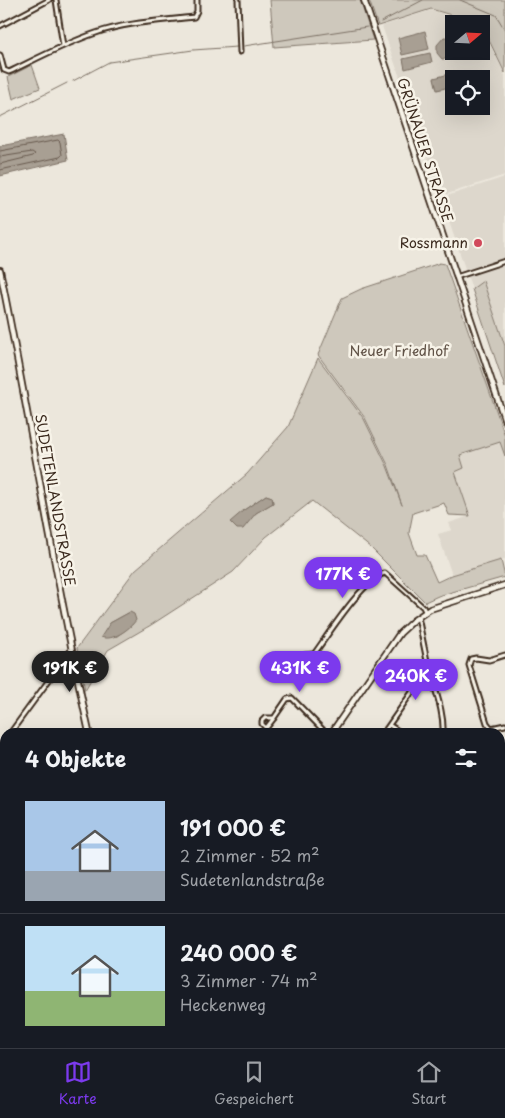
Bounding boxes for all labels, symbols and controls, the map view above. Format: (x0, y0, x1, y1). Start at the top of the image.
north arrow (445, 15, 490, 60)
map controls (445, 15, 490, 115)
button: locate (445, 70, 490, 115)
street label: GRÜNAUER STRASSE (392, 75, 459, 225)
place label: Rossmann (400, 232, 468, 253)
marker: Rossmann (472, 237, 484, 249)
park label: Neuer Friedhof (350, 340, 450, 361)
street label: SUDETENLANDSTRASSE (30, 412, 81, 588)
pin: 177K € (302, 556, 384, 599)
text: 177K € (315, 561, 371, 585)
pin: 191K € (29, 650, 111, 693)
pin: 431K € (259, 650, 341, 693)
text: 191K € (43, 655, 97, 679)
text: 431K € (271, 655, 329, 679)
pin: 240K € (375, 658, 457, 701)
text: 240K € (385, 663, 447, 687)
text: 4 Objekte (25, 742, 126, 774)
icon: filters (452, 744, 480, 772)
text: 191 000 € (180, 811, 286, 843)
icon: home (65, 821, 125, 881)
text: 2 Zimmer · 52 m² (180, 843, 320, 867)
text: Sudetenlandstraße (180, 867, 325, 891)
text: 240 000 € (180, 936, 297, 968)
icon: home (65, 946, 125, 1006)
text: 3 Zimmer · 74 m² (180, 968, 318, 992)
text: Heckenweg (180, 992, 266, 1016)
tab: Karte (59, 1058, 97, 1109)
tab: Gespeichert (214, 1058, 294, 1109)
tab: Start (411, 1058, 446, 1109)

